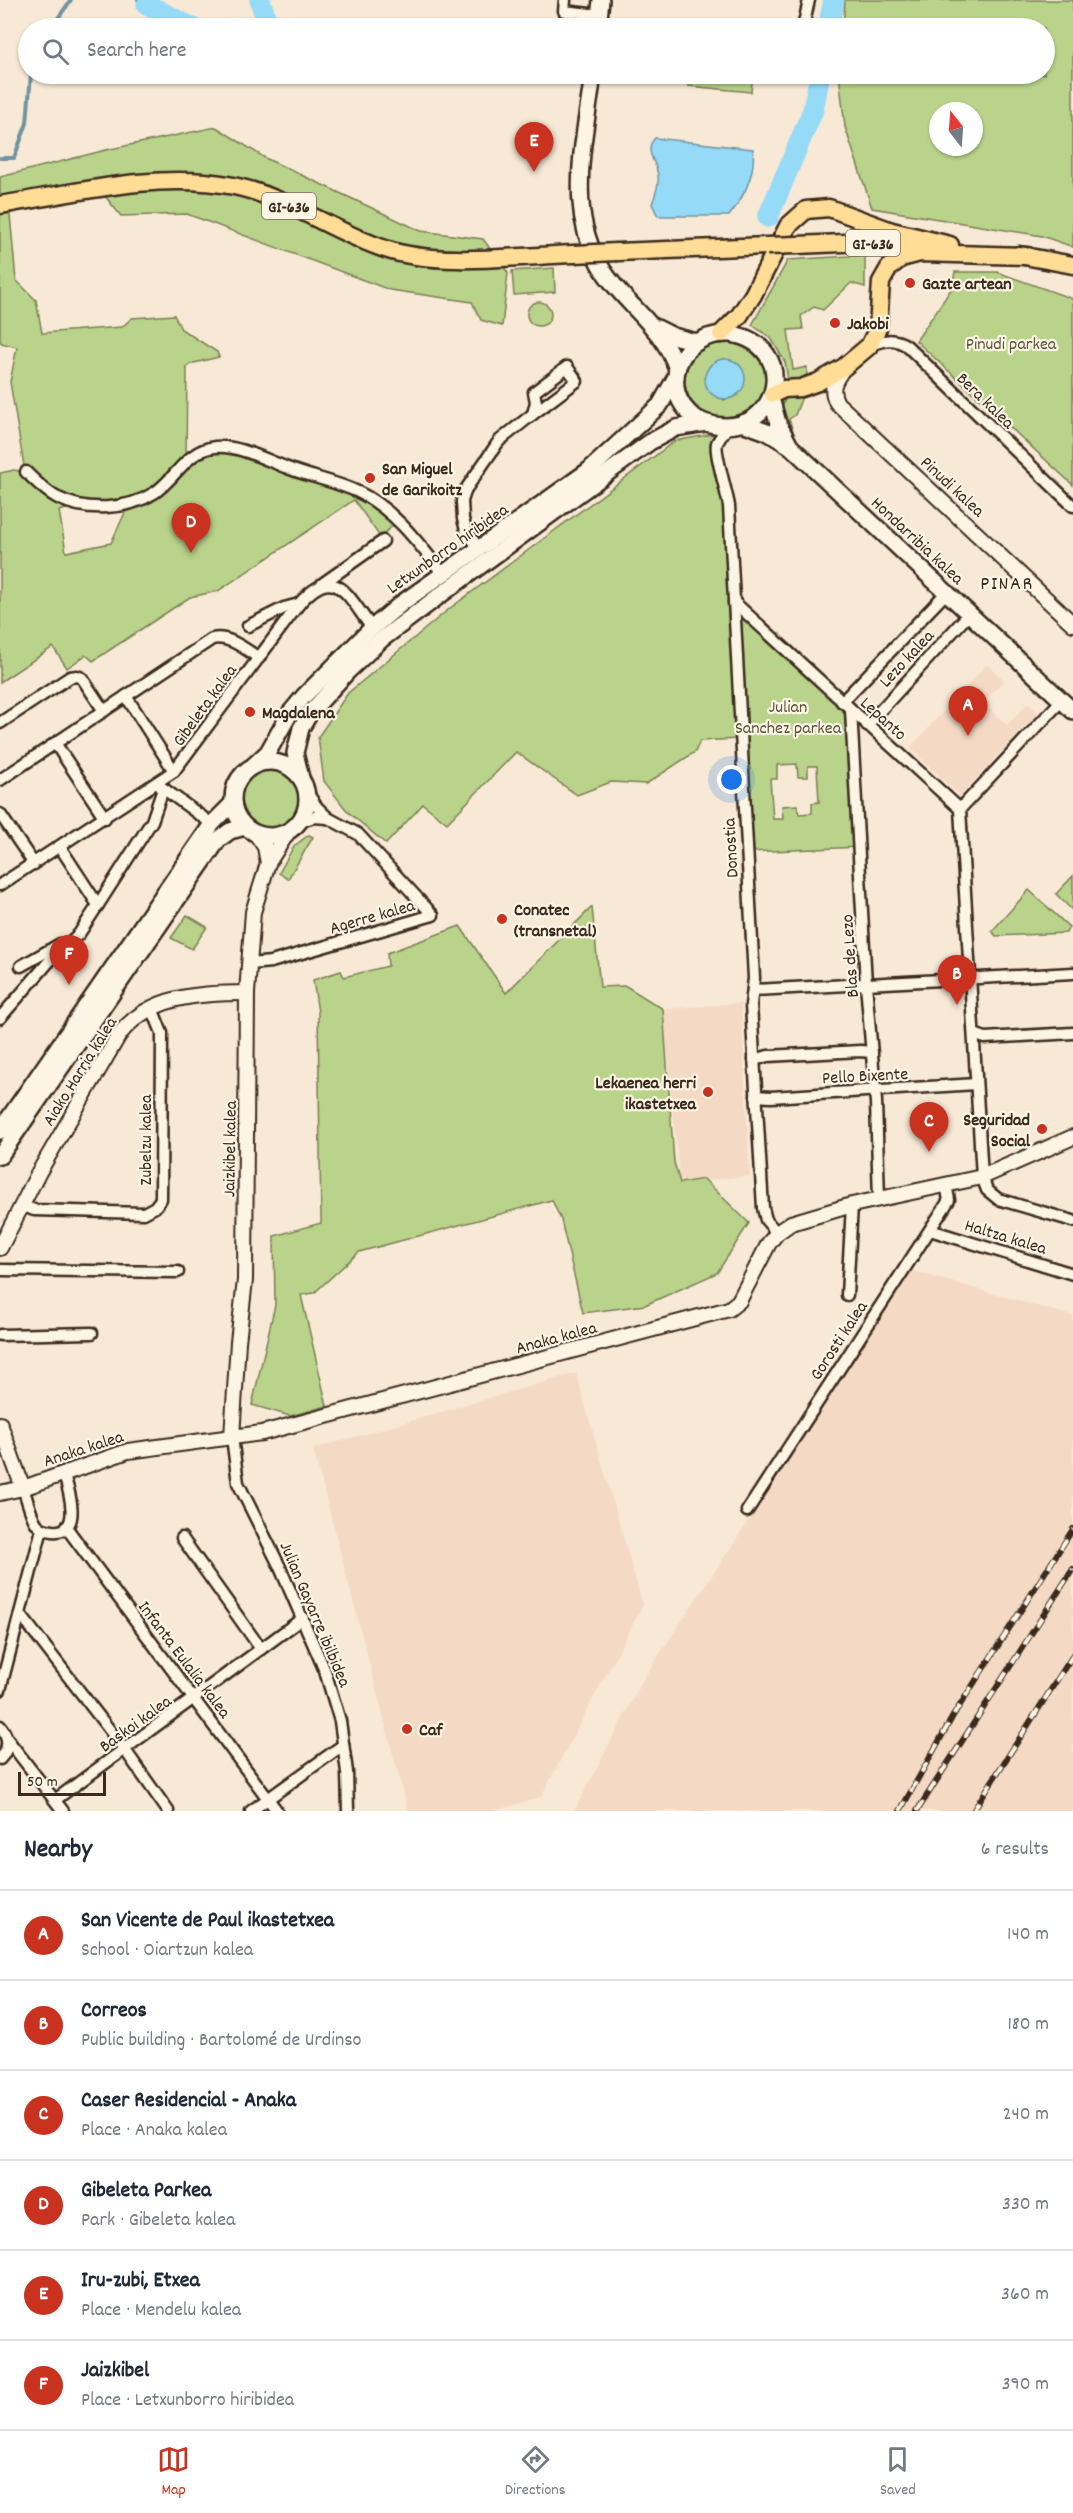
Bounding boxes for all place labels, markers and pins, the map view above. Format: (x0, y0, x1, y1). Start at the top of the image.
pin: E (514, 122, 554, 172)
place label: Gazte artean (922, 273, 1012, 298)
marker: Gazte artean (903, 276, 917, 290)
place label: Jakobi (847, 313, 889, 338)
marker: Jakobi (828, 316, 842, 330)
place label: San Miguel de Garikoitz (382, 458, 462, 504)
marker: San Miguel de Garikoitz (363, 471, 377, 485)
pin: D (172, 504, 210, 553)
pin: A (948, 686, 988, 736)
place label: Magdalena (262, 702, 335, 727)
marker: Magdalena (243, 705, 257, 719)
place label: Conatec (transnetal) (514, 899, 597, 945)
marker: Conatec (transnetal) (495, 912, 509, 926)
pin: F (50, 936, 88, 985)
pin: B (938, 956, 976, 1005)
place label: Lekaenea herri ikastetxea (595, 1072, 697, 1118)
marker: Lekaenea herri ikastetxea (701, 1085, 715, 1099)
pin: C (910, 1102, 948, 1152)
place label: Seguridad Social (963, 1109, 1031, 1155)
marker: Seguridad Social (1035, 1122, 1049, 1136)
place label: Caf (419, 1719, 444, 1744)
marker: Caf (400, 1722, 414, 1736)

